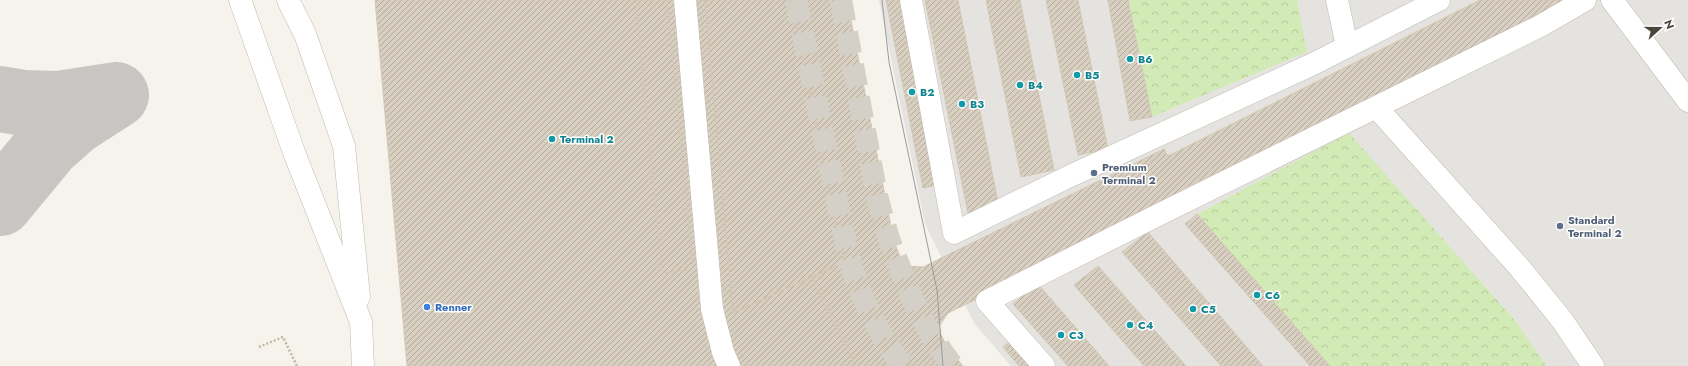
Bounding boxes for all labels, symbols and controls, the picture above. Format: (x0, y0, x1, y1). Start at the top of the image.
north arrow (1640, 8, 1680, 48)
text: N (1660, 17, 1678, 31)
place label: B6 (1138, 51, 1153, 67)
marker: B6 (1125, 54, 1135, 64)
place label: B5 (1085, 67, 1099, 83)
marker: B5 (1072, 70, 1082, 80)
place label: B4 (1028, 77, 1043, 93)
marker: B4 (1015, 80, 1025, 90)
place label: B2 (920, 84, 935, 100)
marker: B2 (907, 87, 917, 97)
place label: B3 (970, 96, 984, 112)
marker: B3 (957, 99, 967, 109)
place label: Terminal 2 (560, 131, 614, 147)
marker: Terminal 2 (547, 134, 557, 144)
place label: Premium Terminal 2 (1102, 159, 1156, 188)
marker: Premium Terminal 2 (1089, 168, 1099, 178)
place label: Standard Terminal 2 (1568, 212, 1622, 241)
marker: Standard Terminal 2 (1555, 221, 1565, 231)
place label: C6 (1265, 287, 1280, 303)
marker: C6 (1252, 290, 1262, 300)
place label: Renner (435, 299, 472, 315)
place label: C5 (1201, 301, 1216, 317)
marker: Renner (422, 302, 432, 312)
marker: C5 (1188, 304, 1198, 314)
place label: C4 (1138, 317, 1154, 333)
marker: C4 (1125, 320, 1135, 330)
place label: C3 (1069, 327, 1084, 343)
marker: C3 (1056, 330, 1066, 340)

